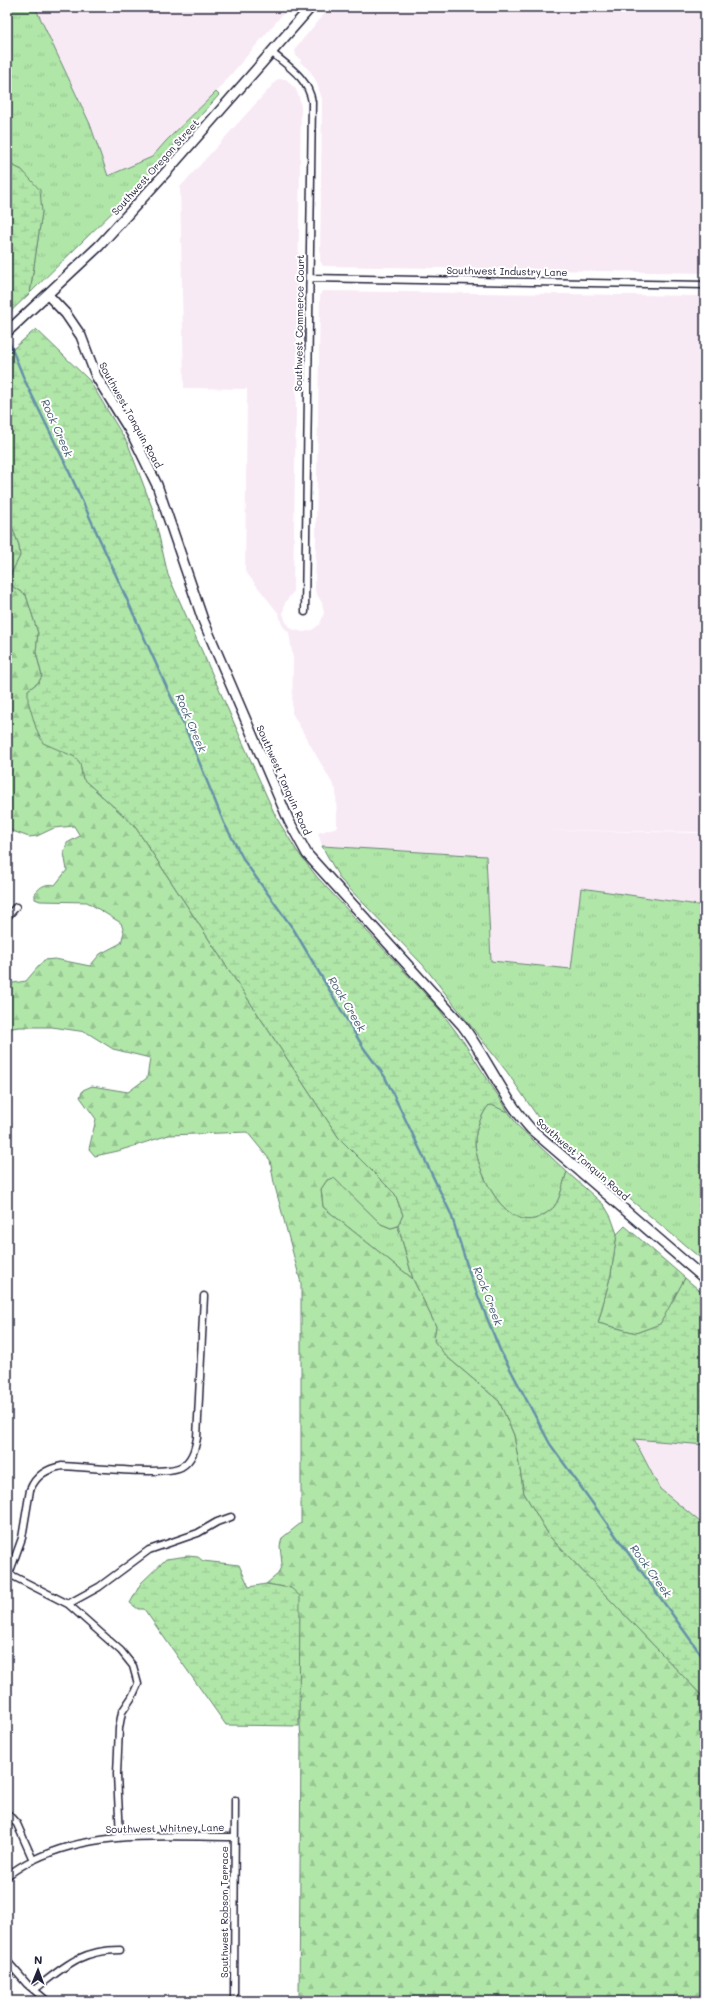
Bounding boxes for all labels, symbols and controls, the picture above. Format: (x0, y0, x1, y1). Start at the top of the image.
street label: Southwest Oregon Street (108, 116, 202, 218)
street label: Southwest Commerce Court (291, 254, 307, 392)
street label: Southwest Industry Lane (446, 263, 568, 279)
street label: Southwest Tonquin Road (96, 360, 166, 470)
water label: Rock Creek (38, 396, 77, 459)
water label: Rock Creek (172, 691, 211, 755)
street label: Southwest Tonquin Road (253, 723, 315, 837)
water label: Rock Creek (325, 973, 370, 1034)
street label: Southwest Tonquin Road (533, 1115, 633, 1203)
water label: Rock Creek (470, 1264, 507, 1328)
water label: Rock Creek (627, 1541, 676, 1600)
street label: Southwest Whitney Lane (106, 1820, 224, 1836)
street label: Southwest Robson Terrace (217, 1846, 231, 1978)
north arrow (18, 1950, 58, 1990)
text: N (34, 1952, 42, 1967)

